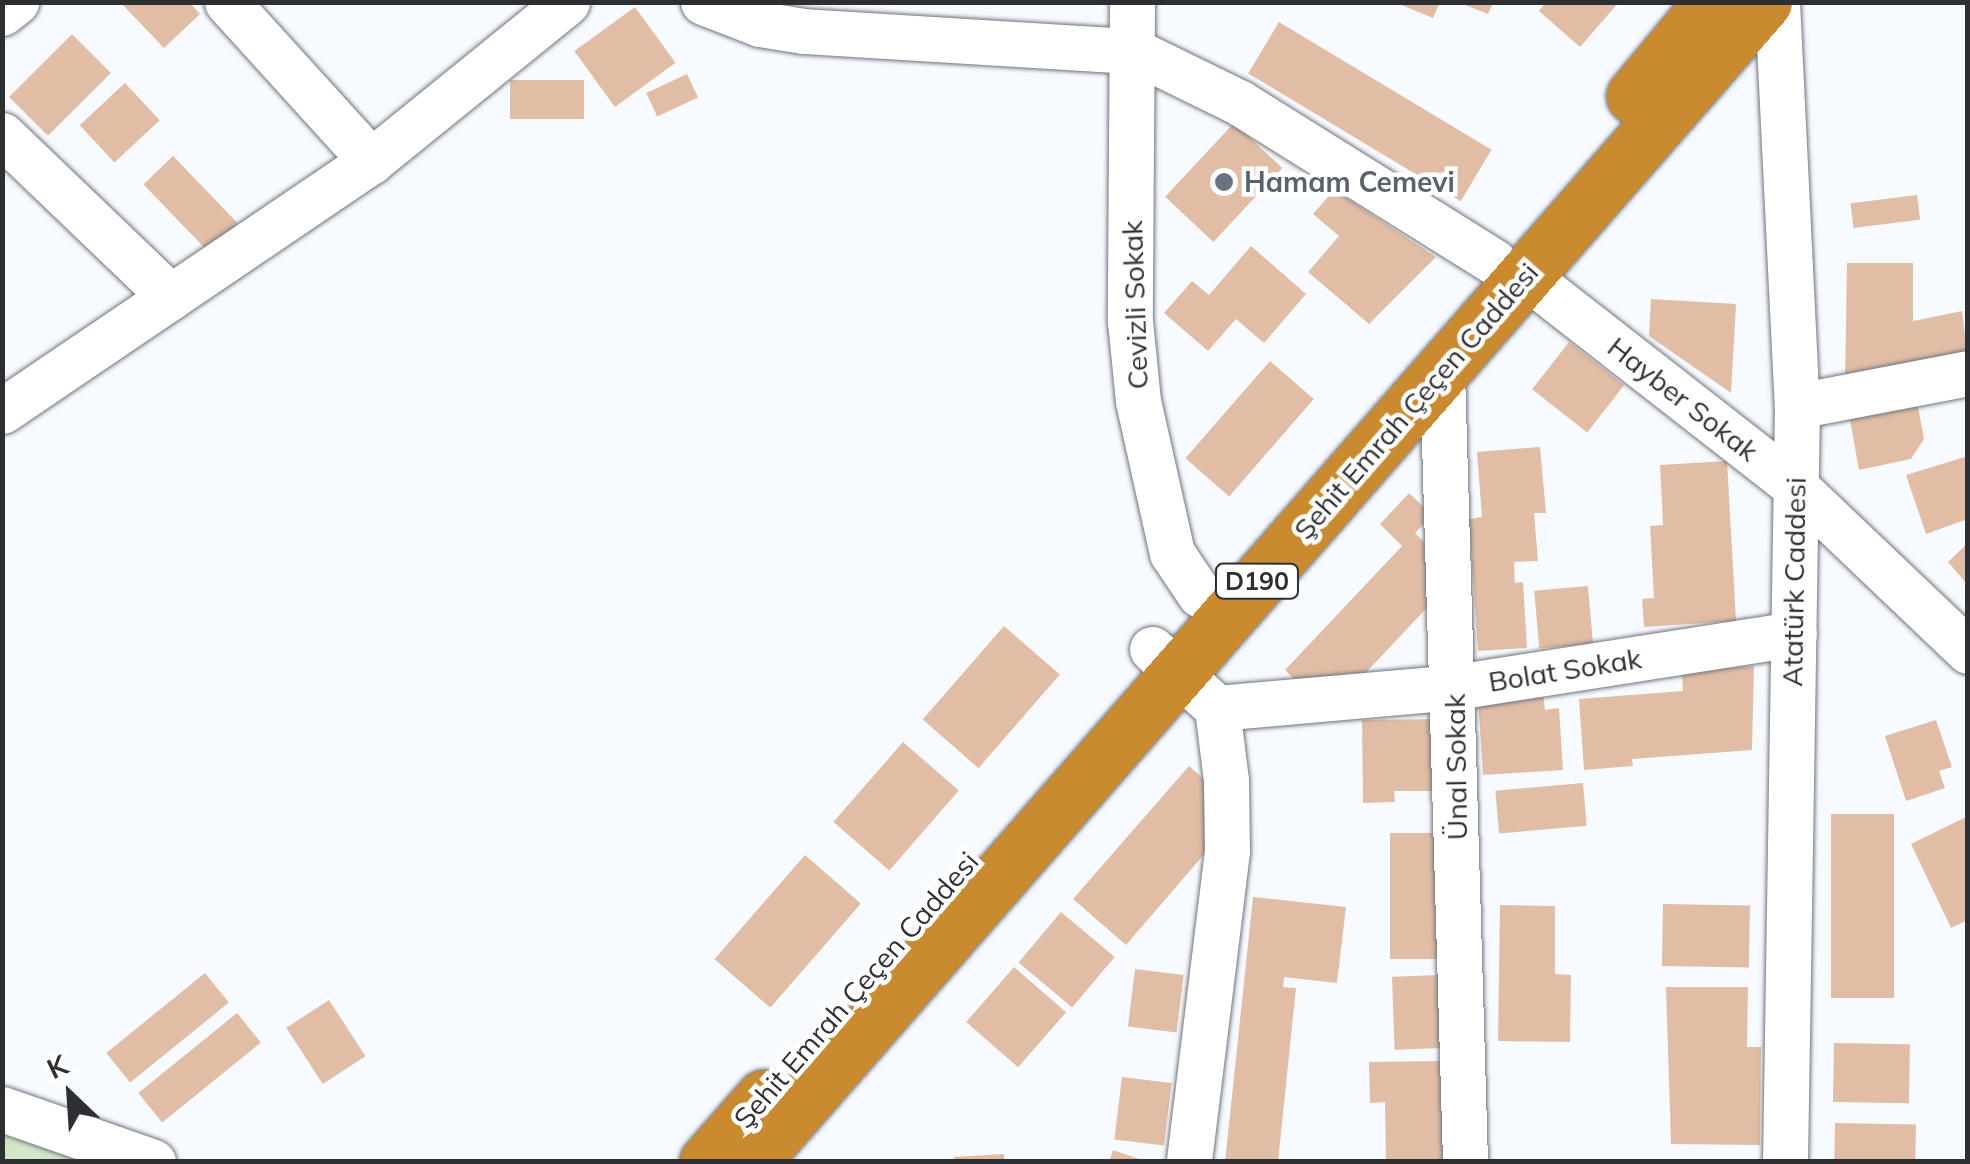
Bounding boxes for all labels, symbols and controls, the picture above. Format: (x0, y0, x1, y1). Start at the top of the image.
place label: Hamam Cemevi (1244, 165, 1455, 199)
marker: Hamam Cemevi (1213, 171, 1235, 193)
street label: Cevizli Sokak (1115, 220, 1155, 390)
street label: Şehit Emrah Çeçen Caddesi (1287, 256, 1545, 546)
street label: Hayber Sokak (1601, 330, 1765, 468)
street label: Atatürk Caddesi (1775, 477, 1813, 687)
road number: D190 (1214, 561, 1300, 601)
street label: Bolat Sokak (1486, 641, 1644, 699)
street label: Ünal Sokak (1438, 693, 1474, 841)
street label: Şehit Emrah Çeçen Caddesi (727, 845, 985, 1135)
north arrow (20, 1044, 120, 1144)
text: K (41, 1047, 73, 1086)

